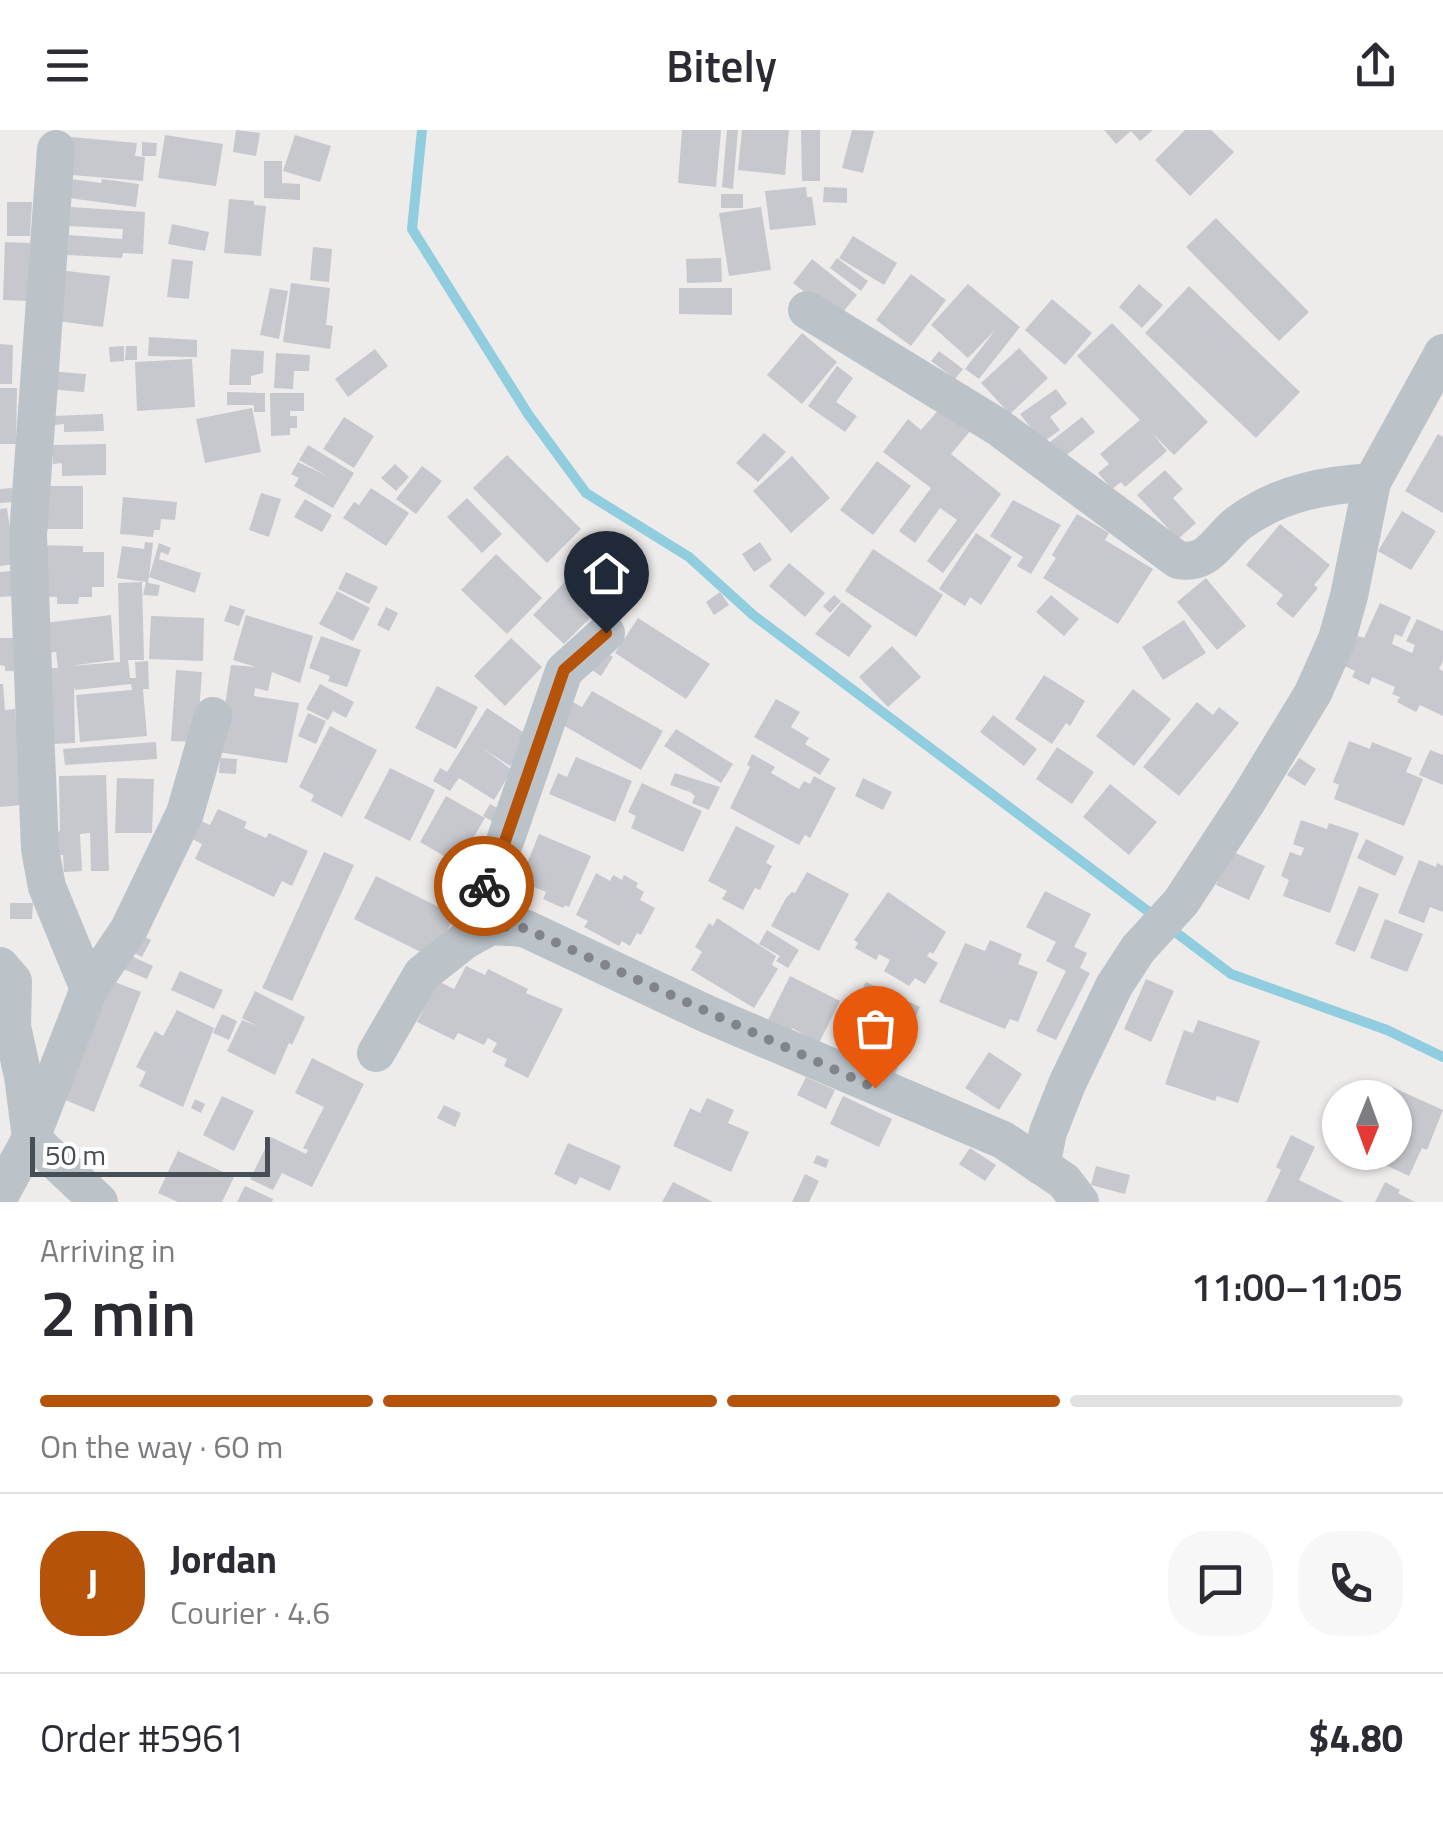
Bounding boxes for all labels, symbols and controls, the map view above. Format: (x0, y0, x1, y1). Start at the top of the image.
text: Bitely (666, 31, 777, 99)
icon: menu (40, 38, 95, 93)
icon: share (1348, 38, 1403, 93)
pin (564, 531, 649, 634)
icon: home (579, 546, 634, 601)
courier (434, 836, 534, 936)
icon: bike (457, 859, 512, 914)
pin (833, 986, 918, 1089)
icon: bag (848, 1001, 903, 1056)
north arrow (1322, 1080, 1412, 1170)
map controls (1322, 1080, 1412, 1170)
scale bar (30, 1132, 270, 1176)
text: 50 m (45, 1133, 106, 1176)
text: Arriving in (40, 1226, 176, 1274)
text: 11:00–11:05 (1191, 1258, 1403, 1316)
text: 2 min (40, 1262, 196, 1361)
text: On the way · 60 m (40, 1422, 283, 1470)
text: Jordan (170, 1530, 277, 1588)
button: chat (1168, 1531, 1273, 1636)
button: phone (1298, 1531, 1403, 1636)
text: J (87, 1554, 98, 1612)
text: Courier · 4.6 (170, 1588, 330, 1636)
text: Order #5961 (40, 1709, 245, 1767)
text: $4.80 (1308, 1709, 1403, 1767)

